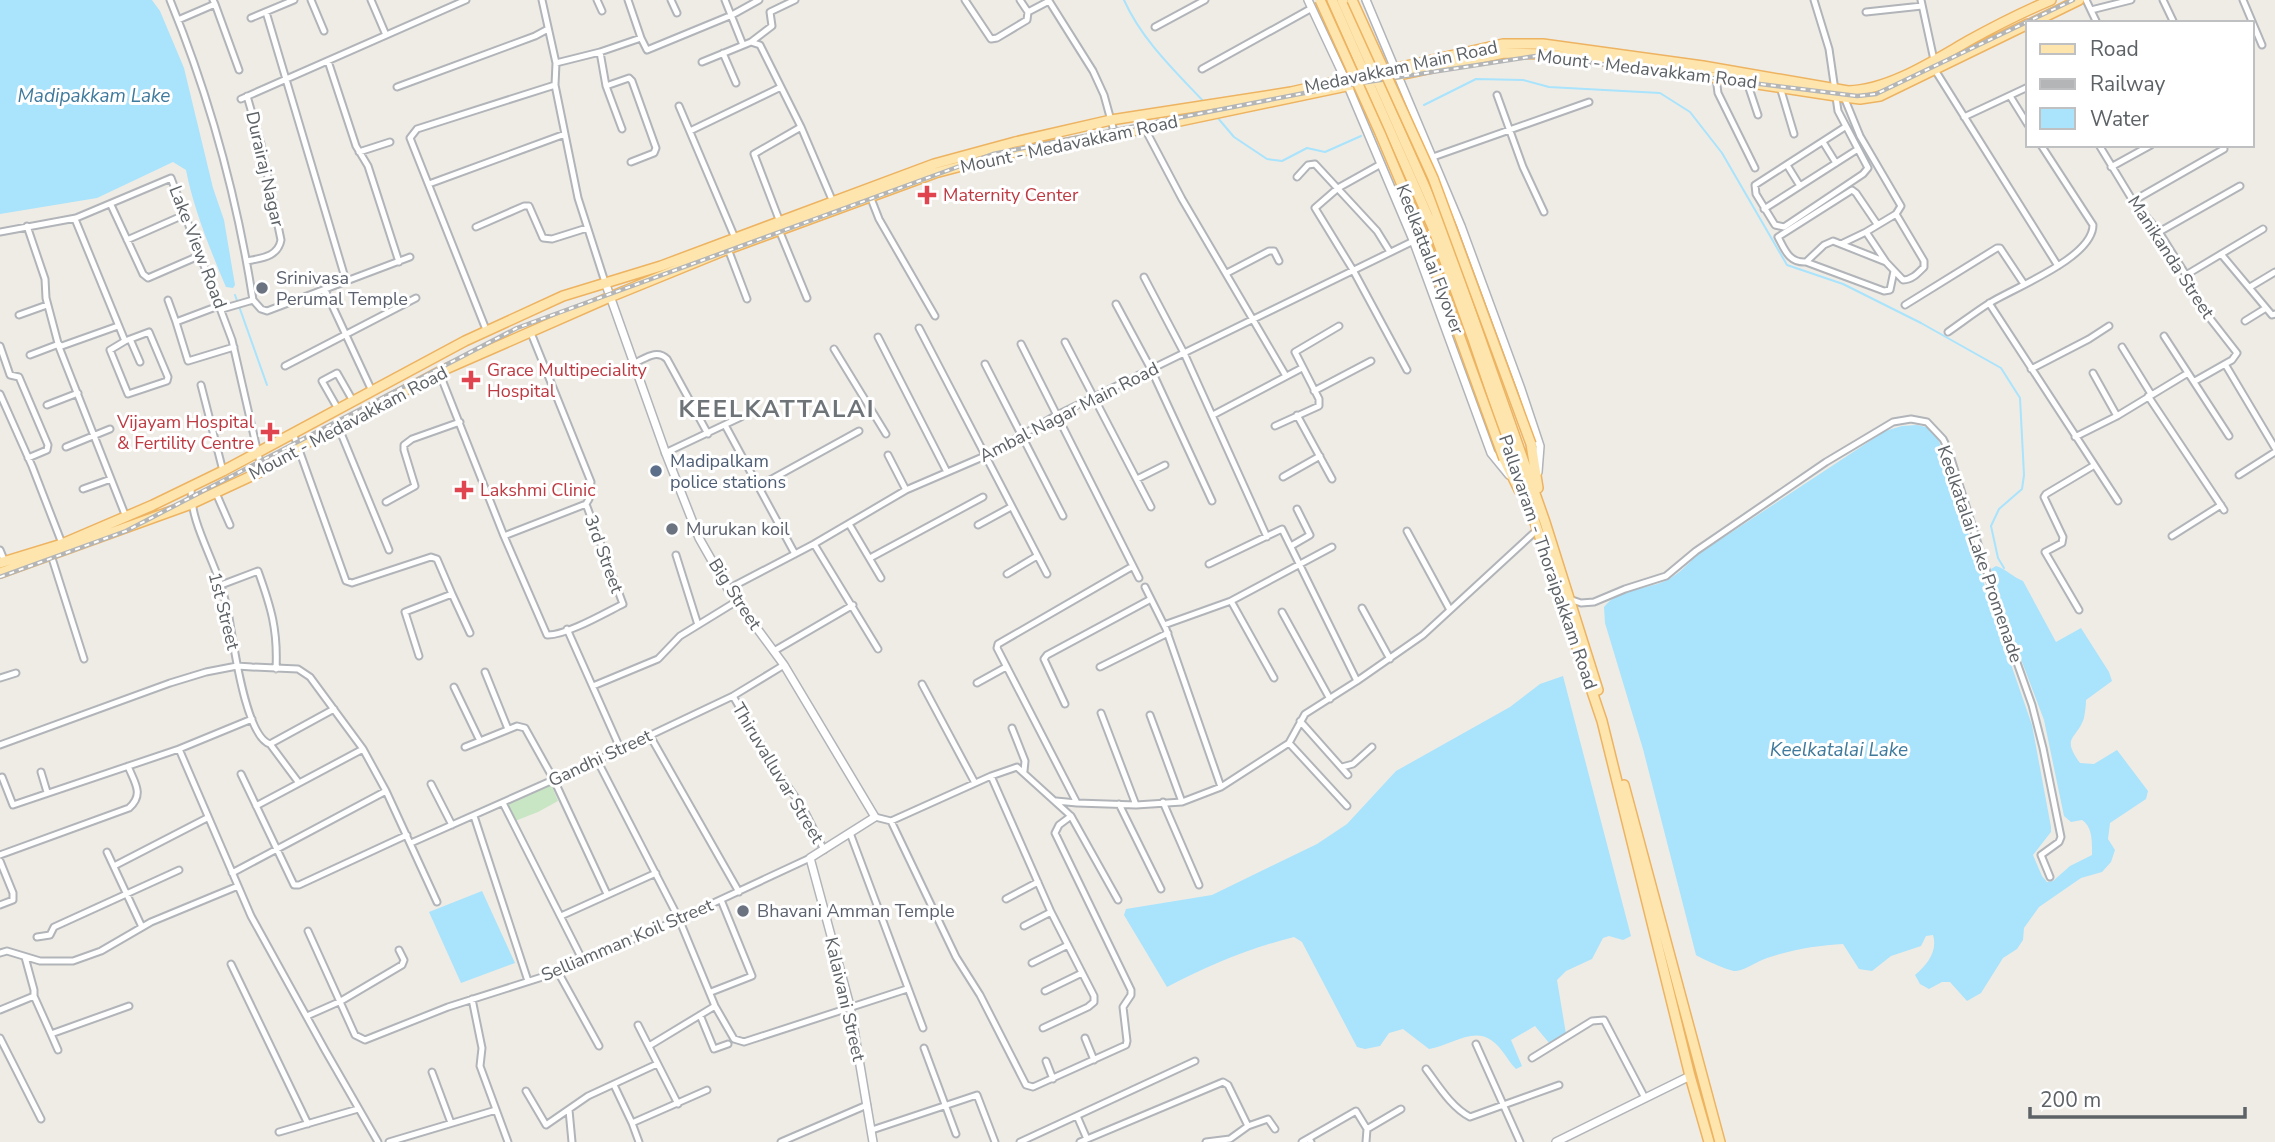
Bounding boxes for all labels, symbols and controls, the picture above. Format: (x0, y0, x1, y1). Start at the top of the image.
legend (2026, 21, 2254, 147)
street label: Medavakkam Main Road (1302, 35, 1500, 99)
text: Road (2090, 35, 2139, 63)
street label: Mount - Medavakkam Road (1535, 44, 1759, 94)
text: Railway (2090, 70, 2165, 98)
water label: Madipakkam Lake (18, 83, 170, 109)
text: Water (2090, 105, 2149, 133)
street label: Durairaj Nagar (240, 109, 290, 230)
street label: Mount - Medavakkam Road (958, 109, 1180, 179)
street label: Keelkattalai Flyover (1390, 181, 1470, 338)
street label: Lake View Road (164, 182, 232, 312)
place label: Maternity Center (943, 183, 1079, 207)
marker: Maternity Center (917, 185, 937, 205)
street label: Manikanda Street (2122, 191, 2220, 324)
place label: Srinivasa Perumal Temple (276, 266, 408, 311)
marker: Srinivasa Perumal Temple (254, 280, 270, 296)
street label: Ambal Nagar Main Road (975, 356, 1163, 468)
place label: Grace Multipeciality Hospital (487, 358, 647, 403)
street label: Mount - Medavakkam Road (244, 360, 452, 486)
marker: Grace Multipeciality Hospital (461, 370, 481, 390)
district label: KEELKATTALAI (678, 393, 876, 425)
place label: Vijayam Hospital & Fertility Centre (116, 410, 255, 455)
marker: Vijayam Hospital & Fertility Centre (260, 422, 280, 442)
street label: Pallavaram - Thoraipakkam Road (1493, 431, 1603, 693)
street label: Keelkatalai Lake Promenade (1932, 442, 2028, 666)
place label: Madipalkam police stations (670, 449, 786, 494)
marker: Madipalkam police stations (648, 463, 664, 479)
place label: Lakshmi Clinic (480, 478, 596, 502)
marker: Lakshmi Clinic (454, 480, 474, 500)
street label: 3rd Street (579, 512, 629, 597)
place label: Murukan koil (686, 517, 790, 541)
marker: Murukan koil (664, 521, 680, 537)
street label: Big Street (703, 554, 767, 635)
street label: 1st Street (203, 570, 245, 653)
street label: Thiruvalluvar Street (727, 698, 830, 848)
street label: Gandhi Street (544, 723, 656, 792)
water label: Keelkatalai Lake (1770, 737, 1908, 763)
street label: Selliamman Koil Street (537, 893, 717, 987)
place label: Bhavani Amman Temple (757, 899, 955, 923)
marker: Bhavani Amman Temple (735, 903, 751, 919)
street label: Kalaivani Street (819, 935, 871, 1064)
scale bar (2030, 1076, 2245, 1120)
text: 200 m (2040, 1086, 2101, 1114)

